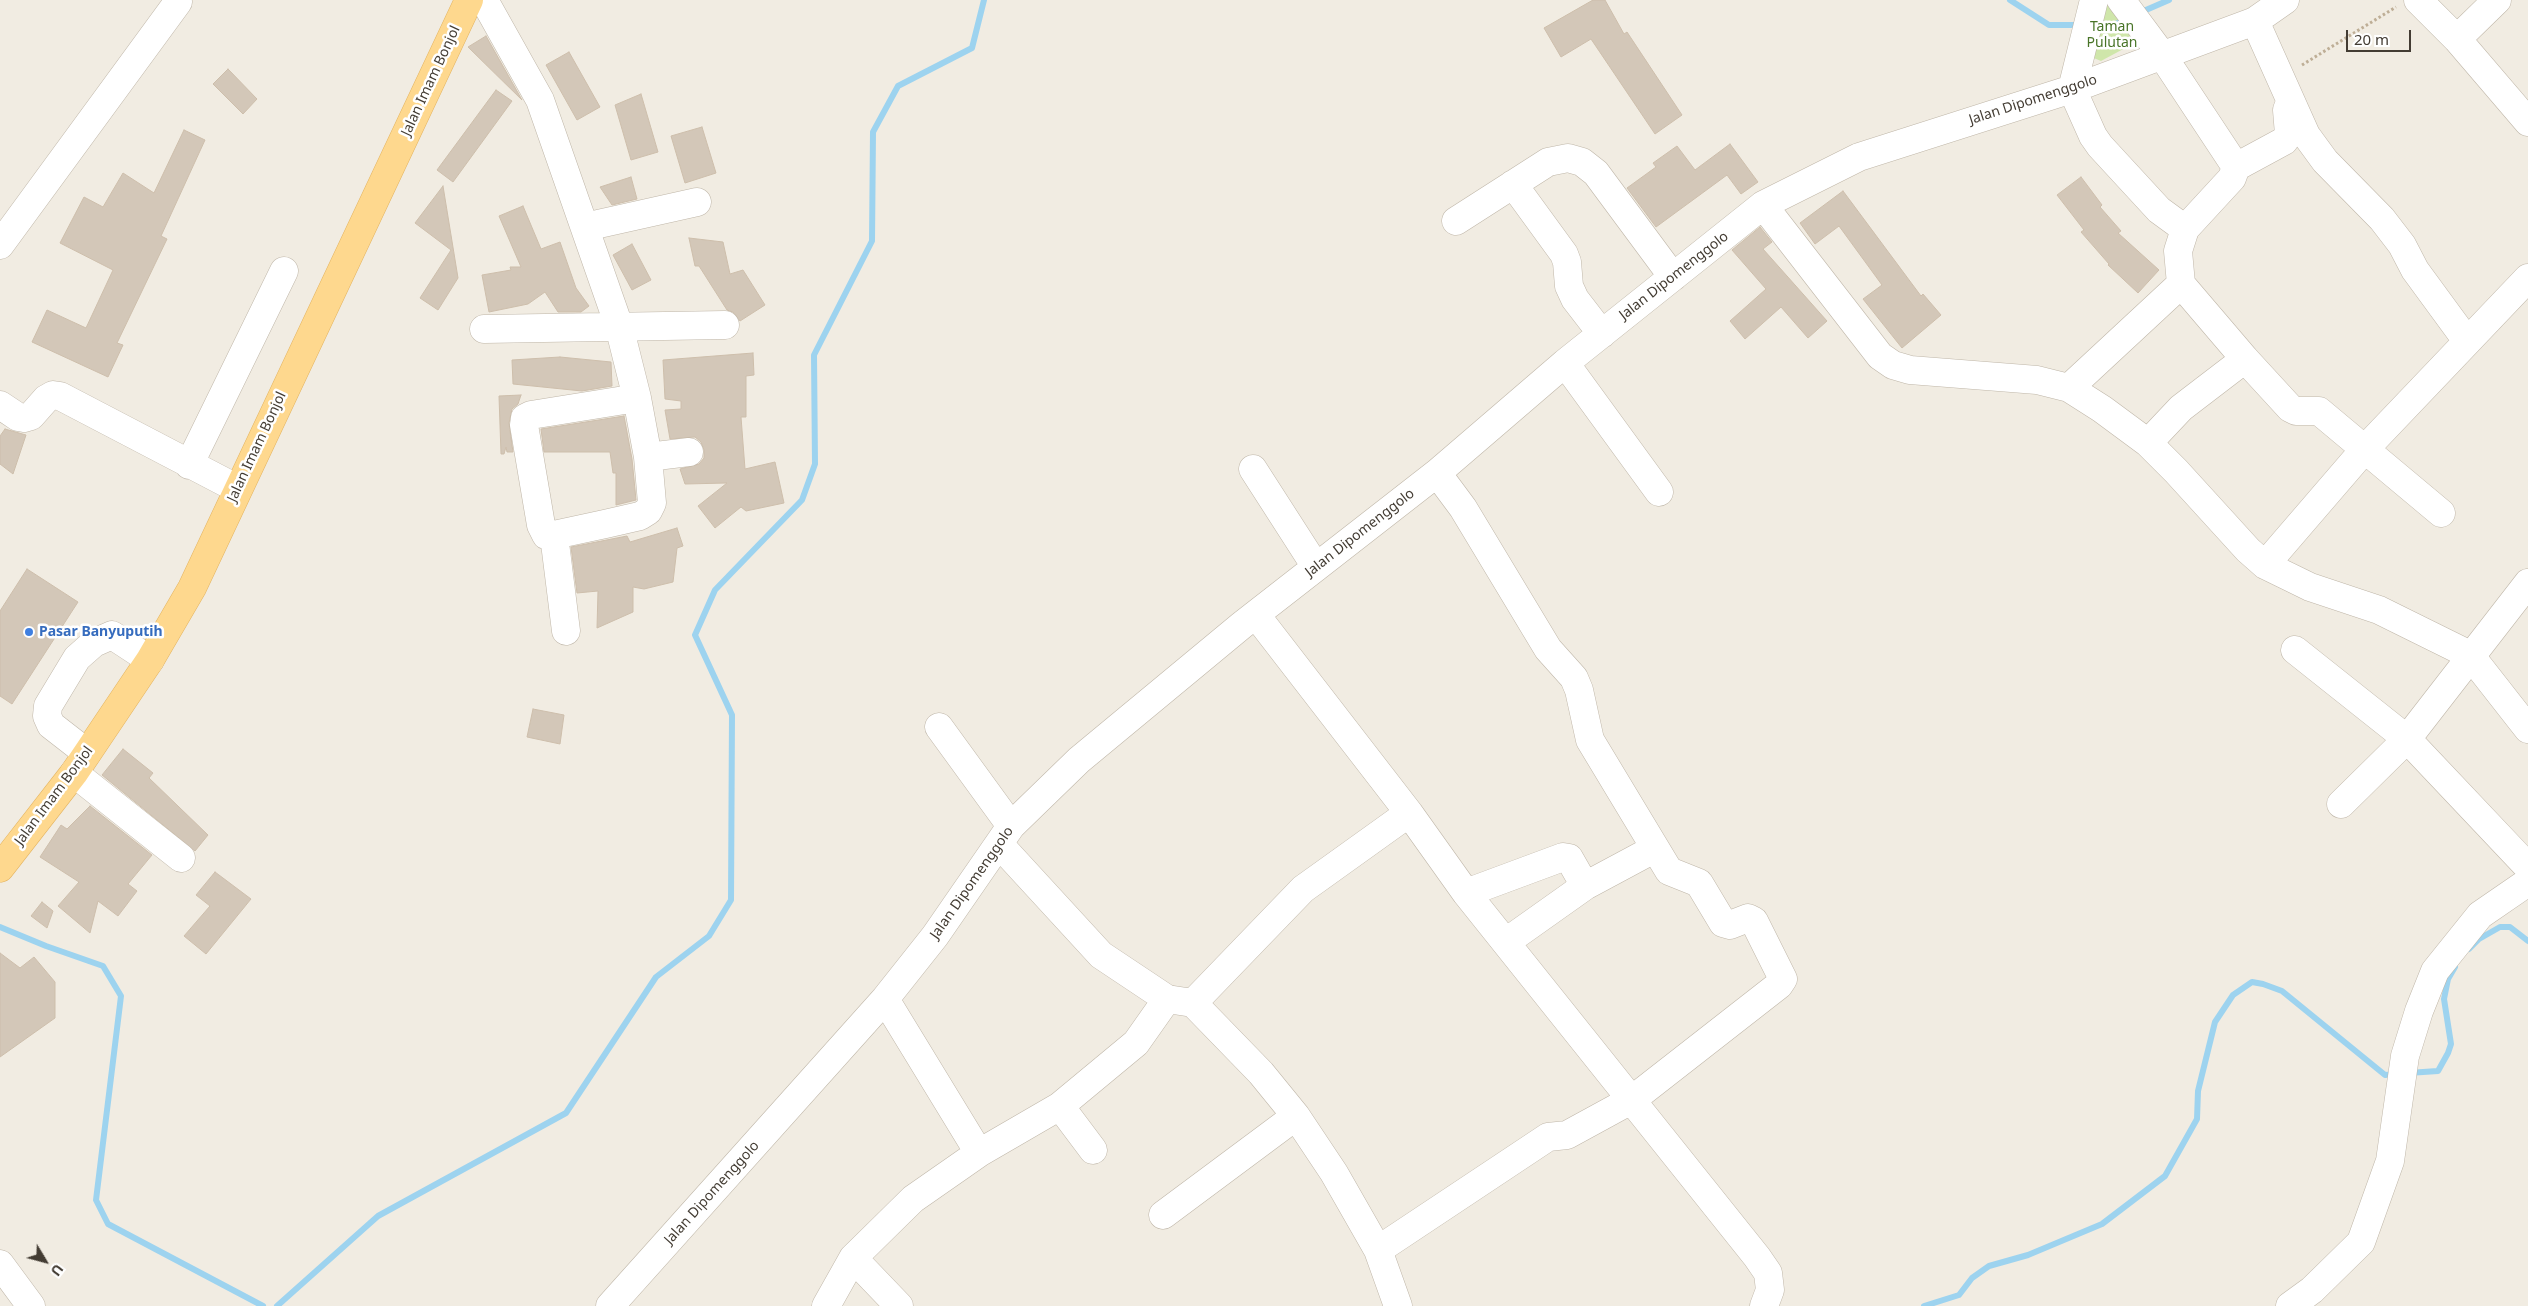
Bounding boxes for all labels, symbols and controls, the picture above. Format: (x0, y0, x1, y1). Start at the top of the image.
park label: Taman Pulutan (2087, 19, 2137, 52)
scale bar (2348, 20, 2413, 52)
street label: Jalan Imam Bonjol (398, 23, 464, 139)
text: 20 m (2354, 29, 2389, 49)
street label: Jalan Dipomenggolo (1967, 71, 2099, 129)
street label: Jalan Dipomenggolo (1616, 228, 1732, 324)
street label: Jalan Imam Bonjol (224, 389, 290, 505)
street label: Jalan Dipomenggolo (1302, 485, 1418, 581)
place label: Pasar Banyuputih (39, 624, 163, 640)
marker: Pasar Banyuputih (23, 626, 35, 638)
street label: Jalan Imam Bonjol (11, 743, 97, 849)
street label: Jalan Dipomenggolo (927, 823, 1017, 943)
street label: Jalan Dipomenggolo (661, 1138, 763, 1248)
north arrow (20, 1236, 70, 1286)
text: U (47, 1260, 68, 1280)

